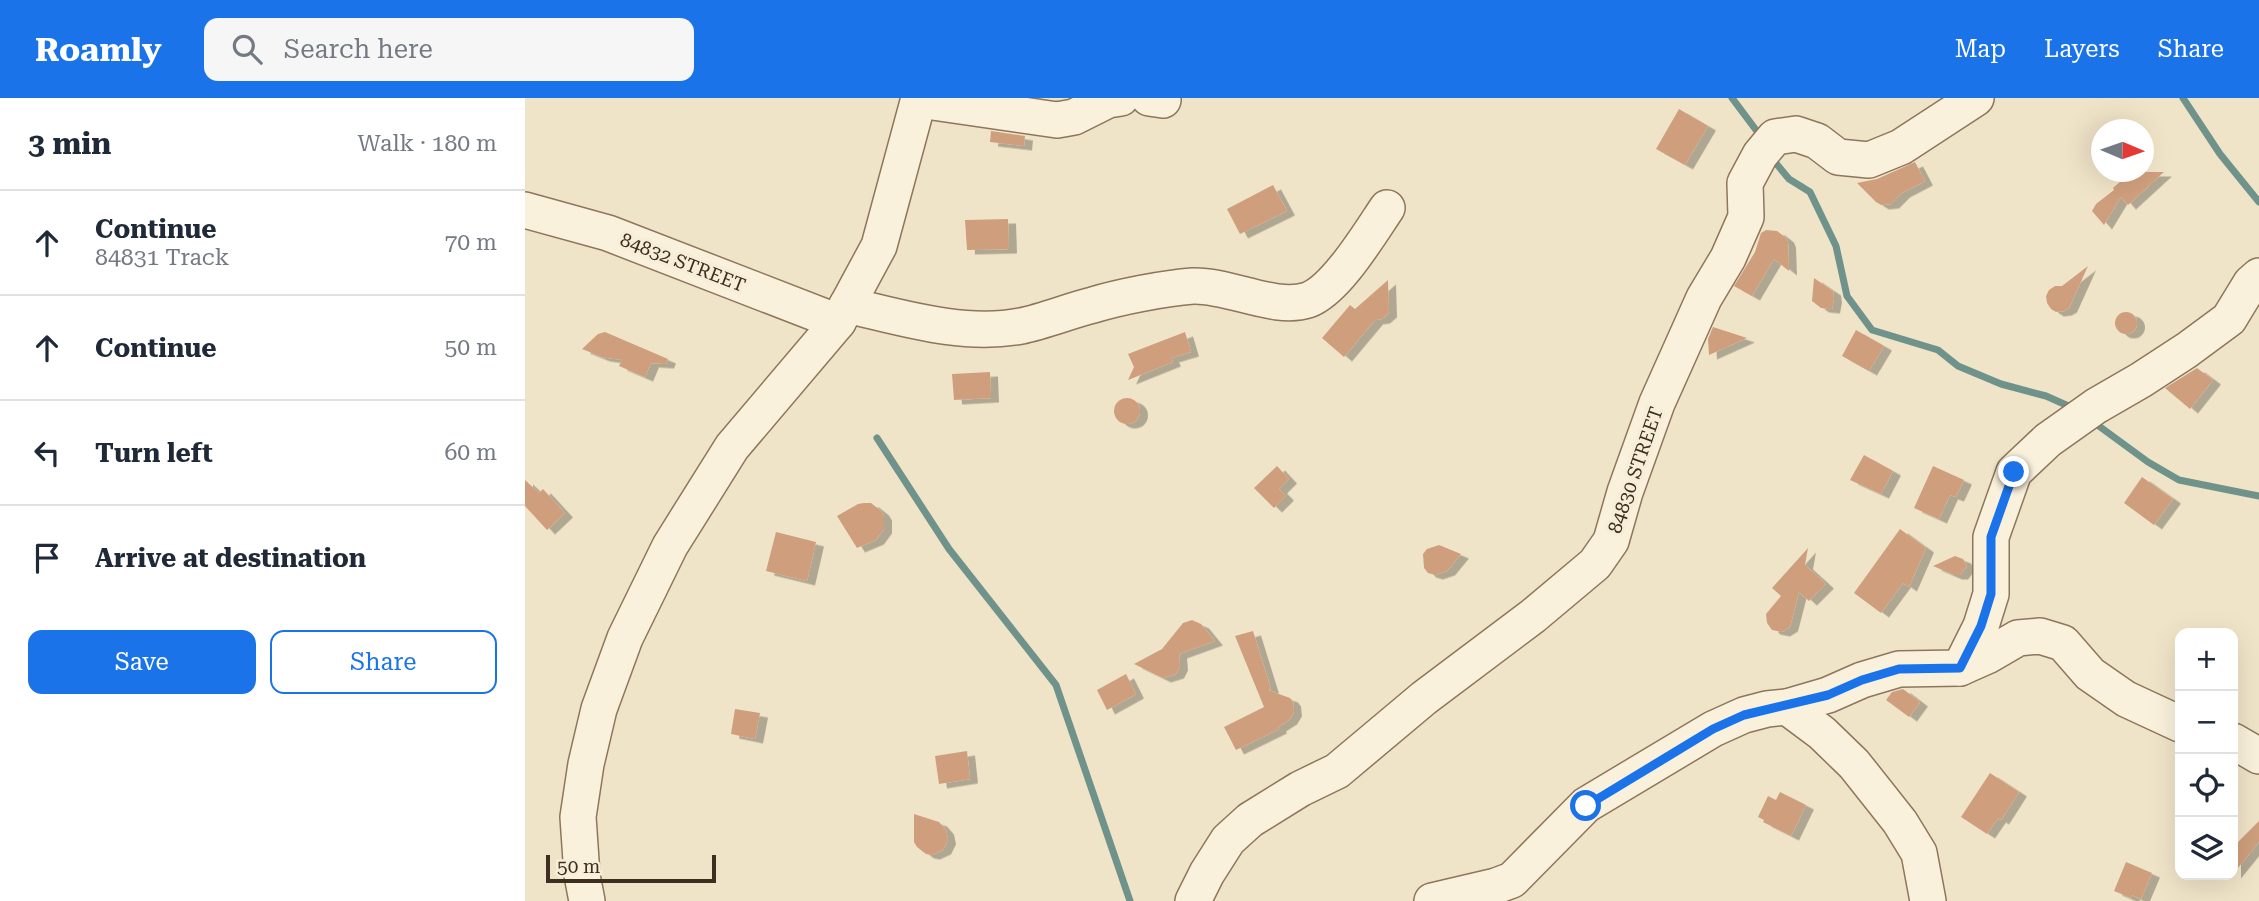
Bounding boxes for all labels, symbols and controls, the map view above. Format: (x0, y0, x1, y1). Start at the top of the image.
search box (204, 18, 694, 81)
text: Roamly (35, 30, 162, 69)
icon: search (228, 30, 266, 68)
text: Search here (284, 34, 433, 64)
text: Map (1955, 35, 2006, 63)
text: Layers (2044, 35, 2120, 63)
text: Share (2158, 35, 2224, 63)
north arrow (2091, 119, 2154, 182)
text: 3 min (28, 126, 111, 161)
text: Walk · 180 m (358, 130, 497, 157)
text: Continue (95, 214, 217, 244)
icon: ahead (28, 224, 66, 262)
street label: 84832 STREET (617, 228, 749, 297)
text: 70 m (444, 229, 497, 256)
text: 84831 Track (95, 244, 229, 271)
icon: ahead (28, 329, 66, 367)
text: Continue (95, 333, 217, 363)
text: 50 m (444, 334, 497, 361)
street label: 84830 STREET (1603, 404, 1668, 536)
icon: left (28, 434, 66, 472)
text: Turn left (95, 438, 213, 468)
text: 60 m (444, 439, 497, 466)
route end (1998, 456, 2029, 487)
icon: arrive (28, 539, 66, 577)
text: Arrive at destination (95, 543, 366, 573)
map controls (2175, 628, 2238, 880)
button: + (2175, 628, 2238, 691)
button: Save (28, 630, 256, 694)
button: Share (270, 630, 497, 694)
button: − (2175, 691, 2238, 754)
button: locate (2175, 754, 2238, 817)
route start (1570, 790, 1601, 821)
button: layers (2175, 817, 2238, 880)
scale bar (546, 852, 716, 884)
text: 50 m (557, 855, 600, 878)

